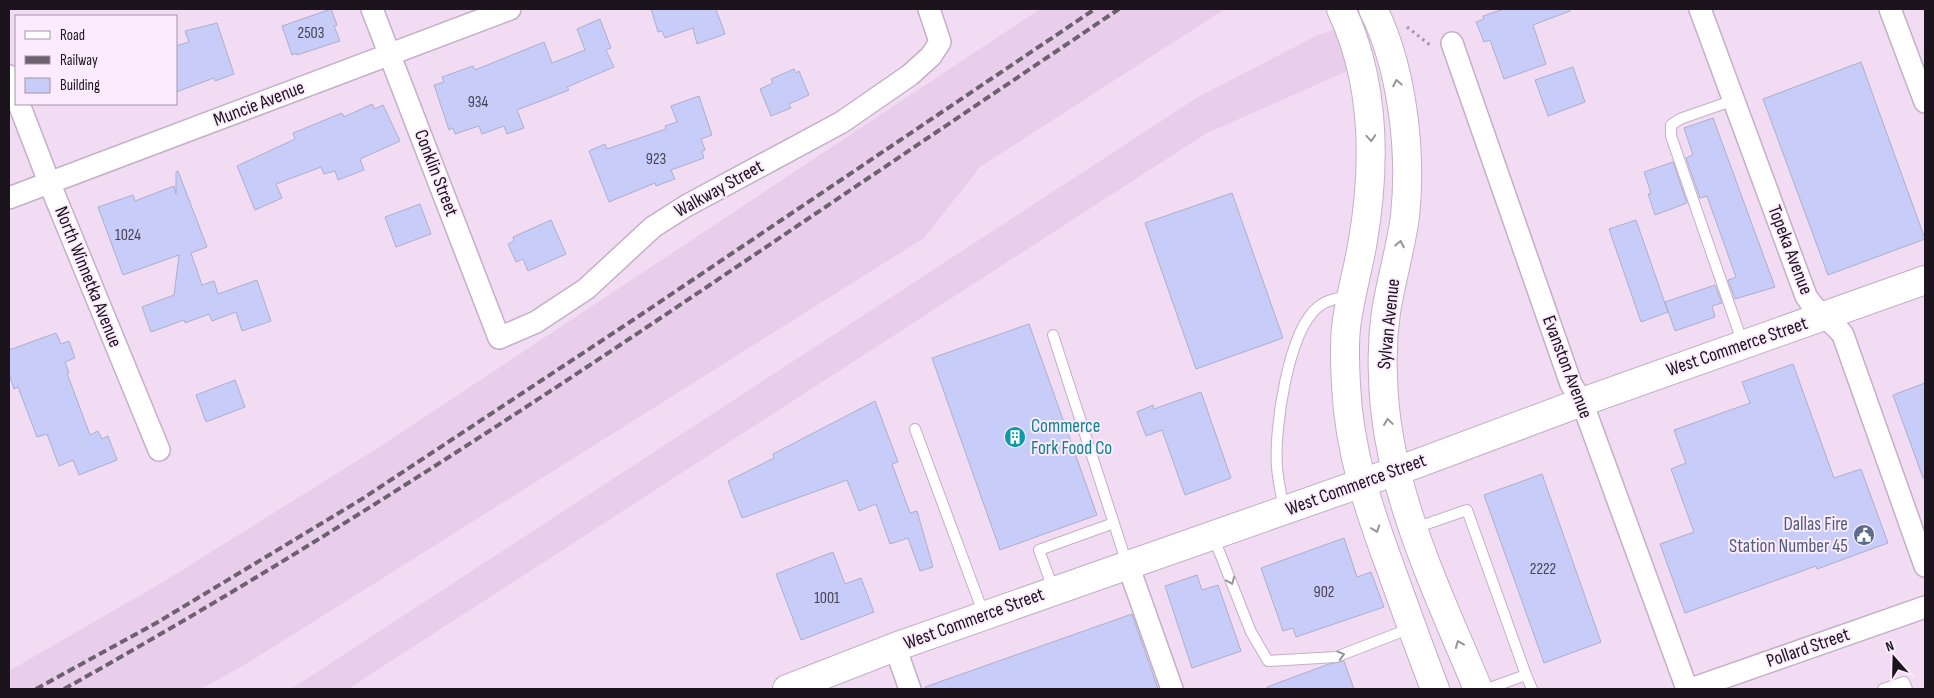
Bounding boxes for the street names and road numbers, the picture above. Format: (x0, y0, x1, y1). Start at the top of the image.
street label: Muncie Avenue (210, 76, 308, 132)
street label: Conklin Street (409, 126, 463, 220)
street label: Walkway Street (671, 155, 768, 223)
street label: Topeka Avenue (1762, 202, 1818, 298)
street label: North Winnetka Avenue (49, 203, 127, 351)
street label: Sylvan Avenue (1373, 278, 1405, 370)
street label: Evanston Avenue (1537, 312, 1597, 422)
street label: West Commerce Street (1663, 312, 1811, 382)
street label: West Commerce Street (1283, 449, 1430, 521)
street label: West Commerce Street (901, 583, 1048, 655)
street label: Pollard Street (1763, 623, 1853, 673)

